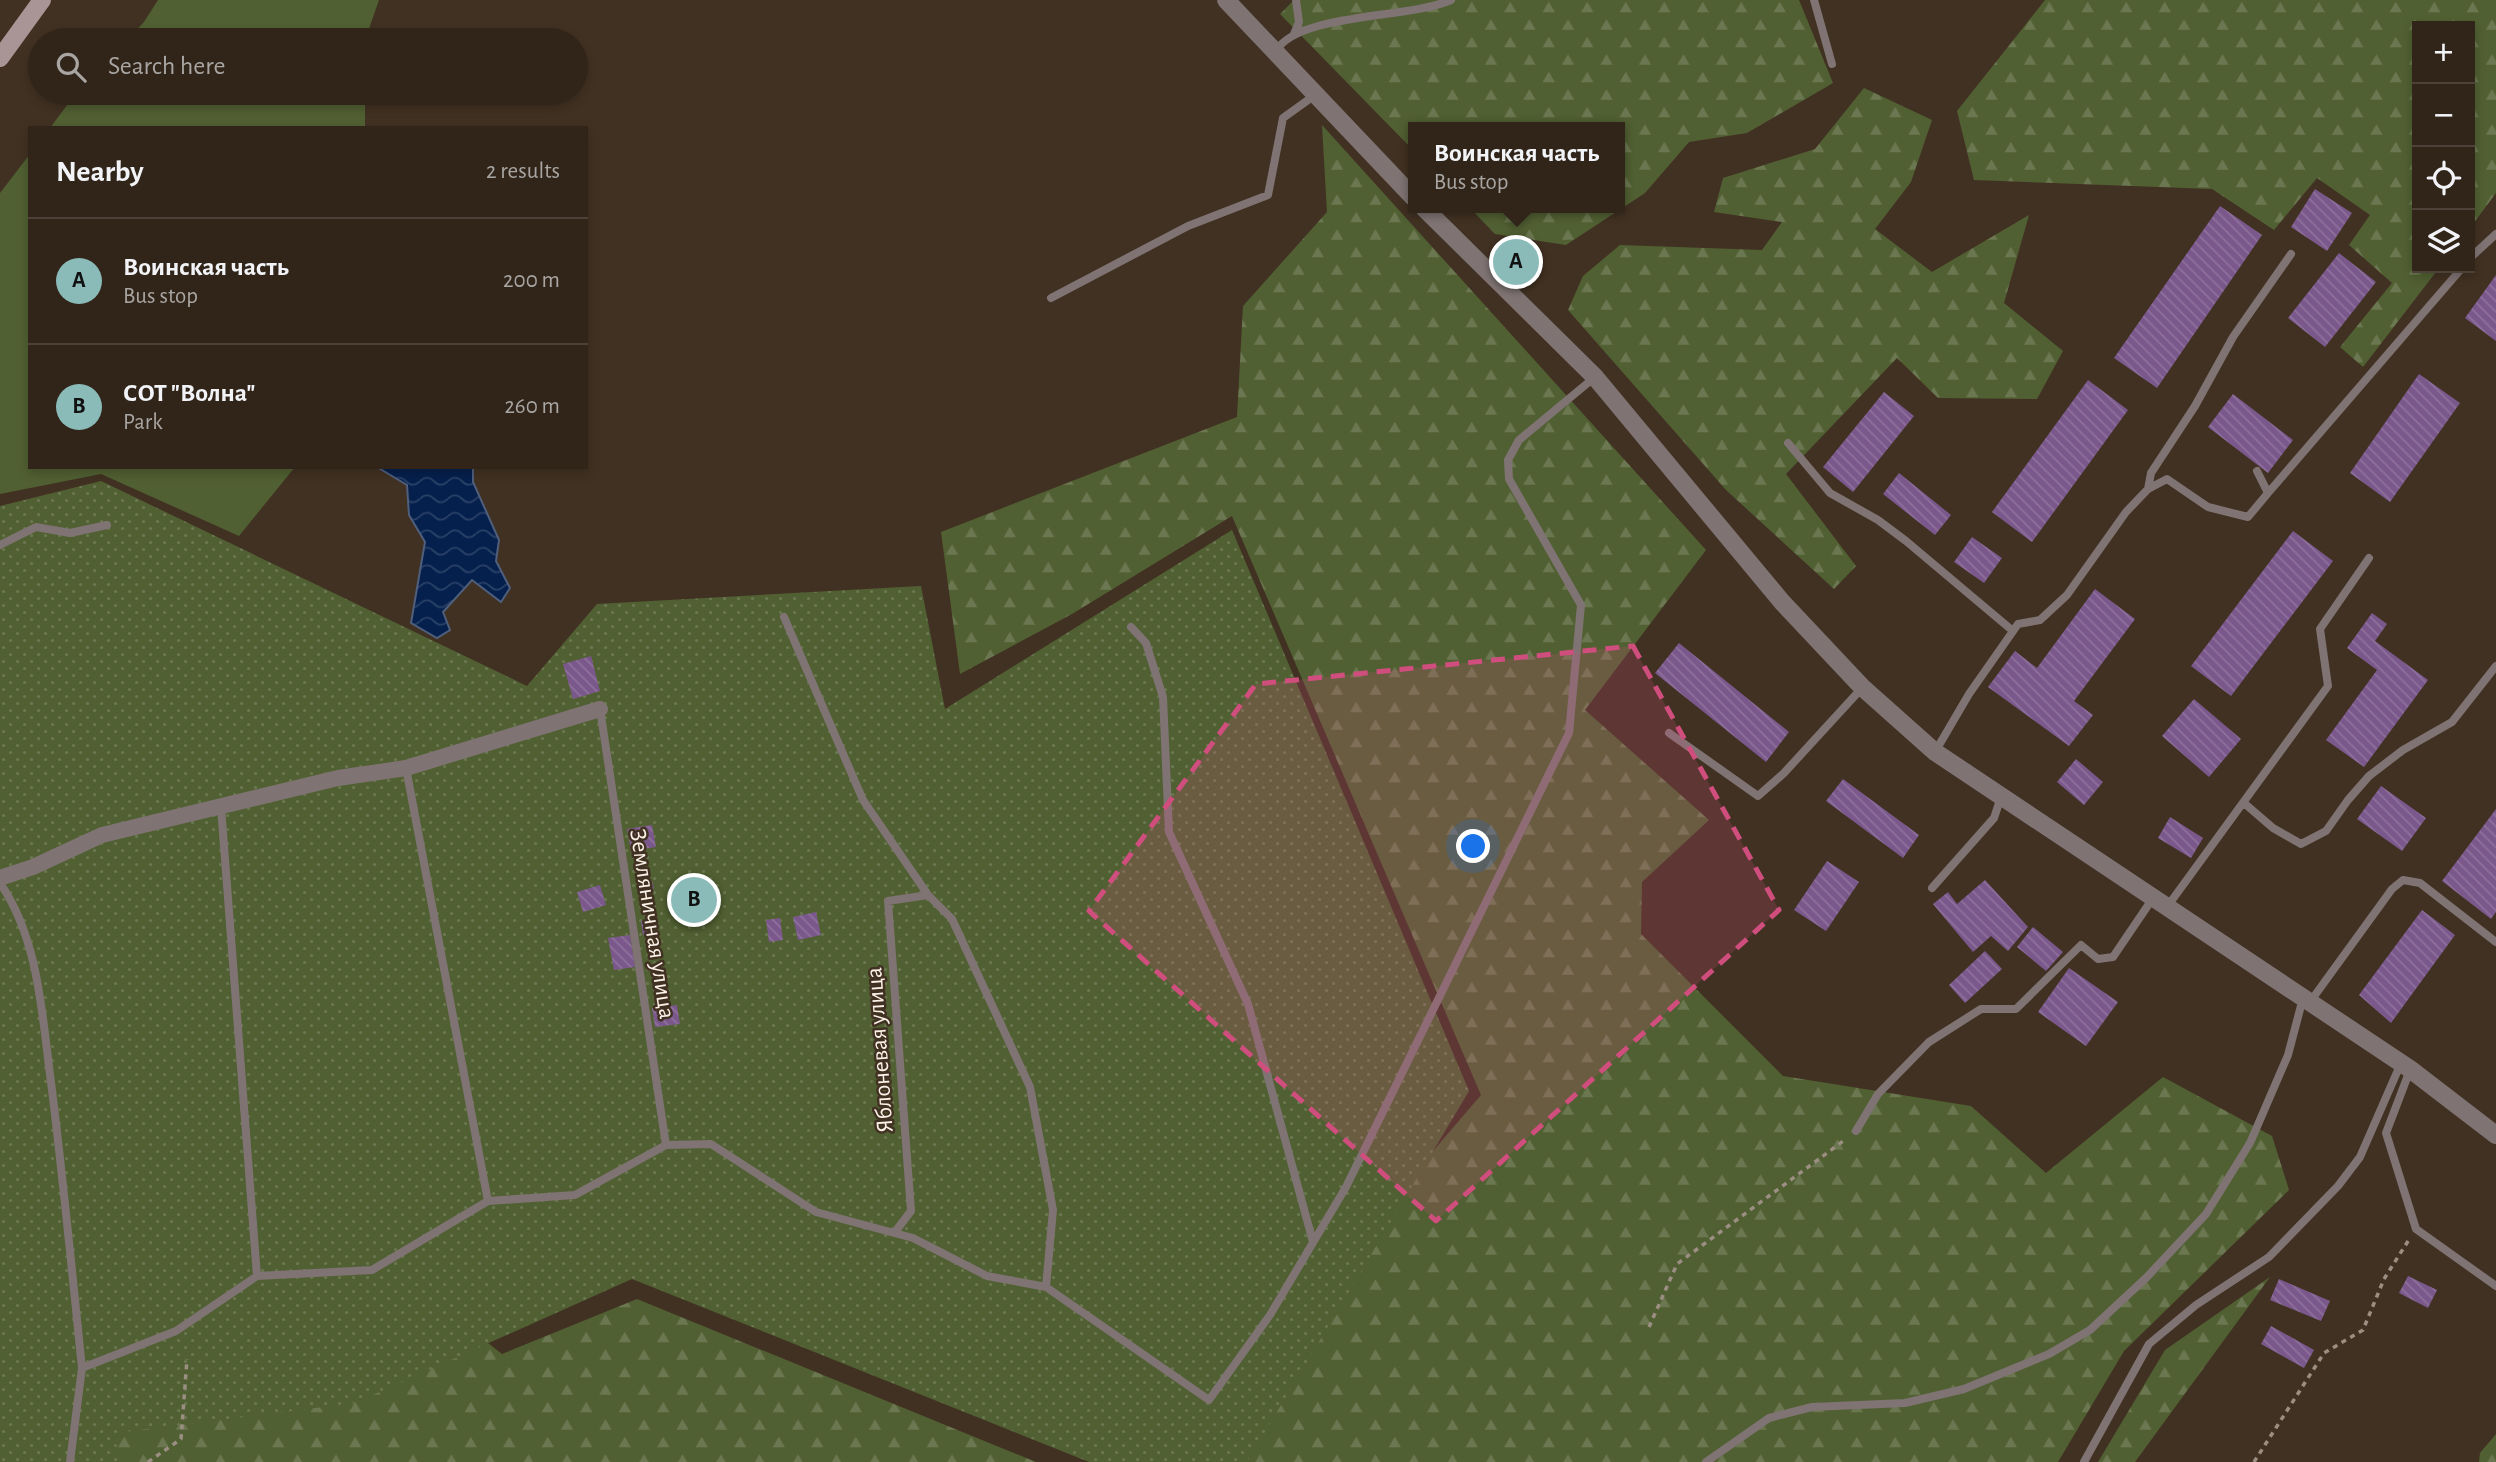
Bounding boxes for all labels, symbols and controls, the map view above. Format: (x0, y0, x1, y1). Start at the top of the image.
map controls (2412, 21, 2475, 273)
button: + (2412, 21, 2475, 84)
search box (28, 28, 588, 105)
icon: search (52, 48, 90, 86)
text: Search here (108, 53, 226, 79)
button: − (2412, 84, 2475, 147)
popup (1408, 122, 1625, 213)
text: Воинская часть (1434, 140, 1599, 166)
button: locate (2412, 147, 2475, 210)
text: Nearby (56, 157, 144, 187)
text: 2 results (486, 160, 560, 183)
text: Bus stop (1434, 171, 1509, 194)
button: layers (2412, 210, 2475, 273)
pin: A (1493, 236, 1539, 288)
text: Воинская часть (123, 254, 289, 280)
text: A (72, 269, 86, 292)
text: 200 m (503, 269, 560, 292)
text: Bus stop (123, 285, 198, 308)
text: СОТ "Волна" (123, 380, 256, 406)
text: B (72, 395, 86, 418)
text: 260 m (504, 395, 560, 418)
text: Park (123, 411, 163, 434)
street label: Земляничная улица (625, 827, 679, 1021)
your location (1456, 829, 1490, 863)
pin: B (671, 874, 717, 926)
street label: Яблоневая улица (862, 967, 898, 1133)

